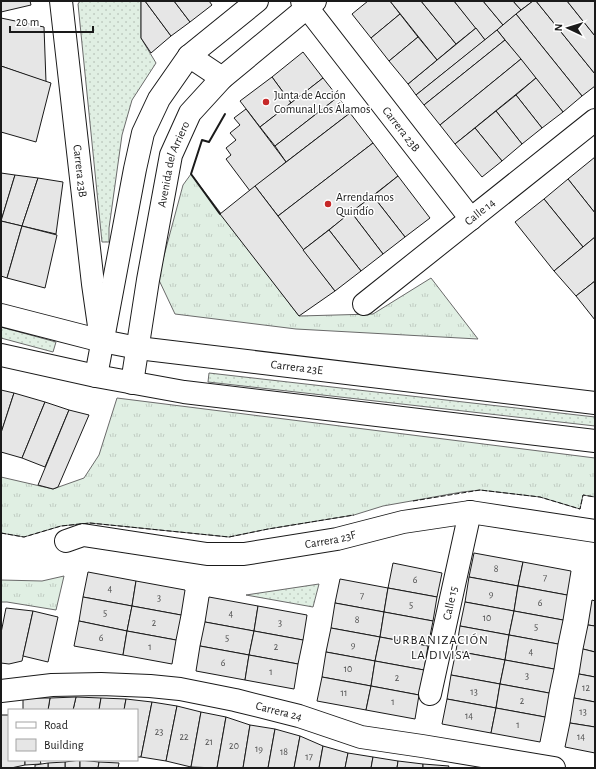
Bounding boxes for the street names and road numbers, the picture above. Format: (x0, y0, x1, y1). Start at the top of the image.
street label: Carrera 23B (380, 104, 422, 154)
street label: Avenida del Arriero (155, 119, 192, 208)
street label: Carrera 23B (71, 144, 89, 198)
street label: Calle 14 (462, 196, 497, 227)
street label: Carrera 23E (270, 358, 324, 376)
street label: Carrera 23F (304, 528, 358, 550)
street label: Calle 15 (440, 585, 460, 621)
street label: Carrera 24 (254, 699, 304, 723)

